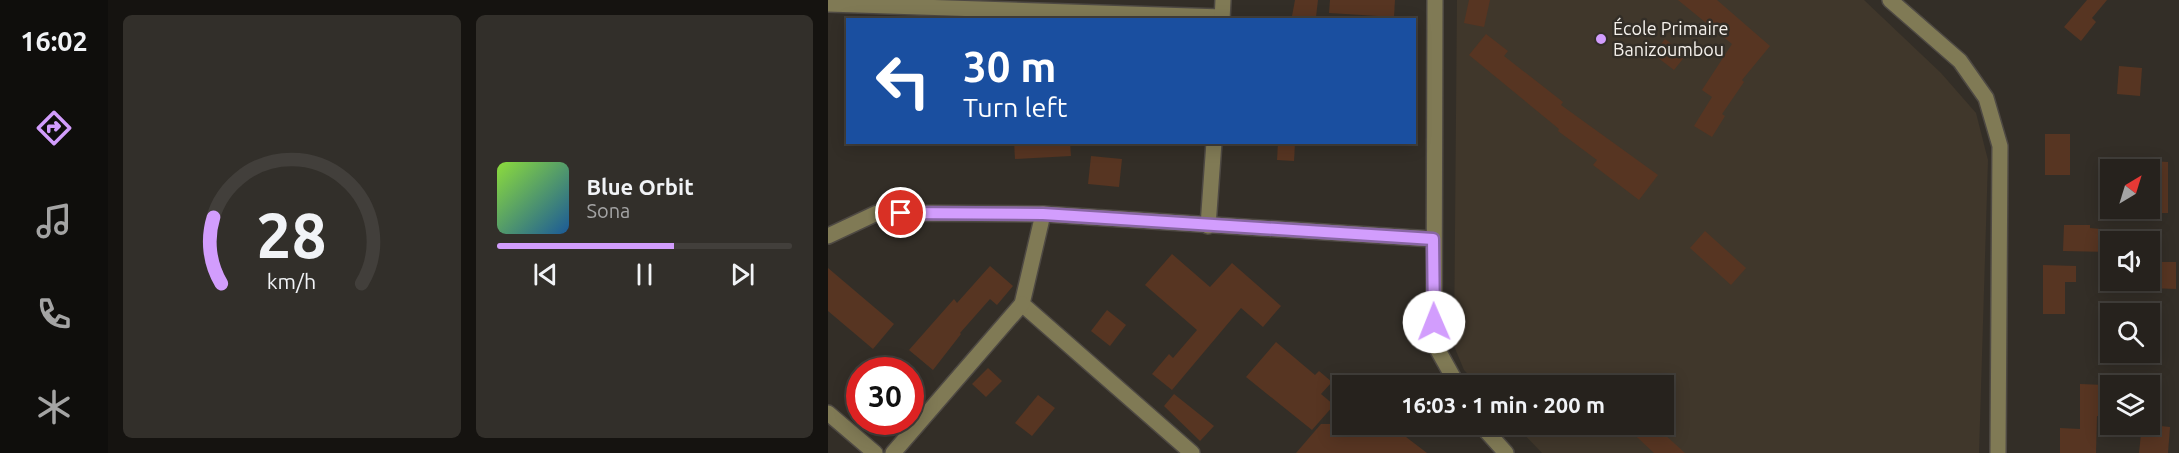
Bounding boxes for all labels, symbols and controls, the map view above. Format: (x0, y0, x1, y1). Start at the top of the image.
place label: École Primaire Banizoumbou (1613, 17, 1729, 59)
text: 16:02 (20, 26, 88, 56)
marker: École Primaire Banizoumbou (1594, 32, 1608, 46)
icon: left (864, 42, 942, 120)
text: 30 m (963, 43, 1057, 90)
text: Turn left (963, 92, 1067, 122)
icon: directions (33, 107, 75, 149)
north arrow (2100, 159, 2160, 219)
map controls (2100, 159, 2160, 435)
text: Blue Orbit (587, 174, 694, 199)
pin (875, 187, 926, 238)
icon: arrive (884, 196, 917, 229)
text: Sona (587, 199, 630, 222)
icon: music (33, 200, 75, 242)
text: 28 (257, 200, 327, 270)
button: sound (2100, 231, 2160, 291)
icon: previous (529, 258, 562, 291)
icon: pause (628, 258, 661, 291)
icon: next (726, 258, 759, 291)
text: km/h (267, 269, 316, 293)
position arrow (1402, 290, 1466, 354)
icon: phone (33, 293, 75, 335)
button: search (2100, 303, 2160, 363)
speed limit sign: 30 (846, 357, 924, 435)
button: layers (2100, 375, 2160, 435)
icon: climate (33, 386, 75, 428)
text: 16:03 · 1 min · 200 m (1401, 392, 1605, 417)

